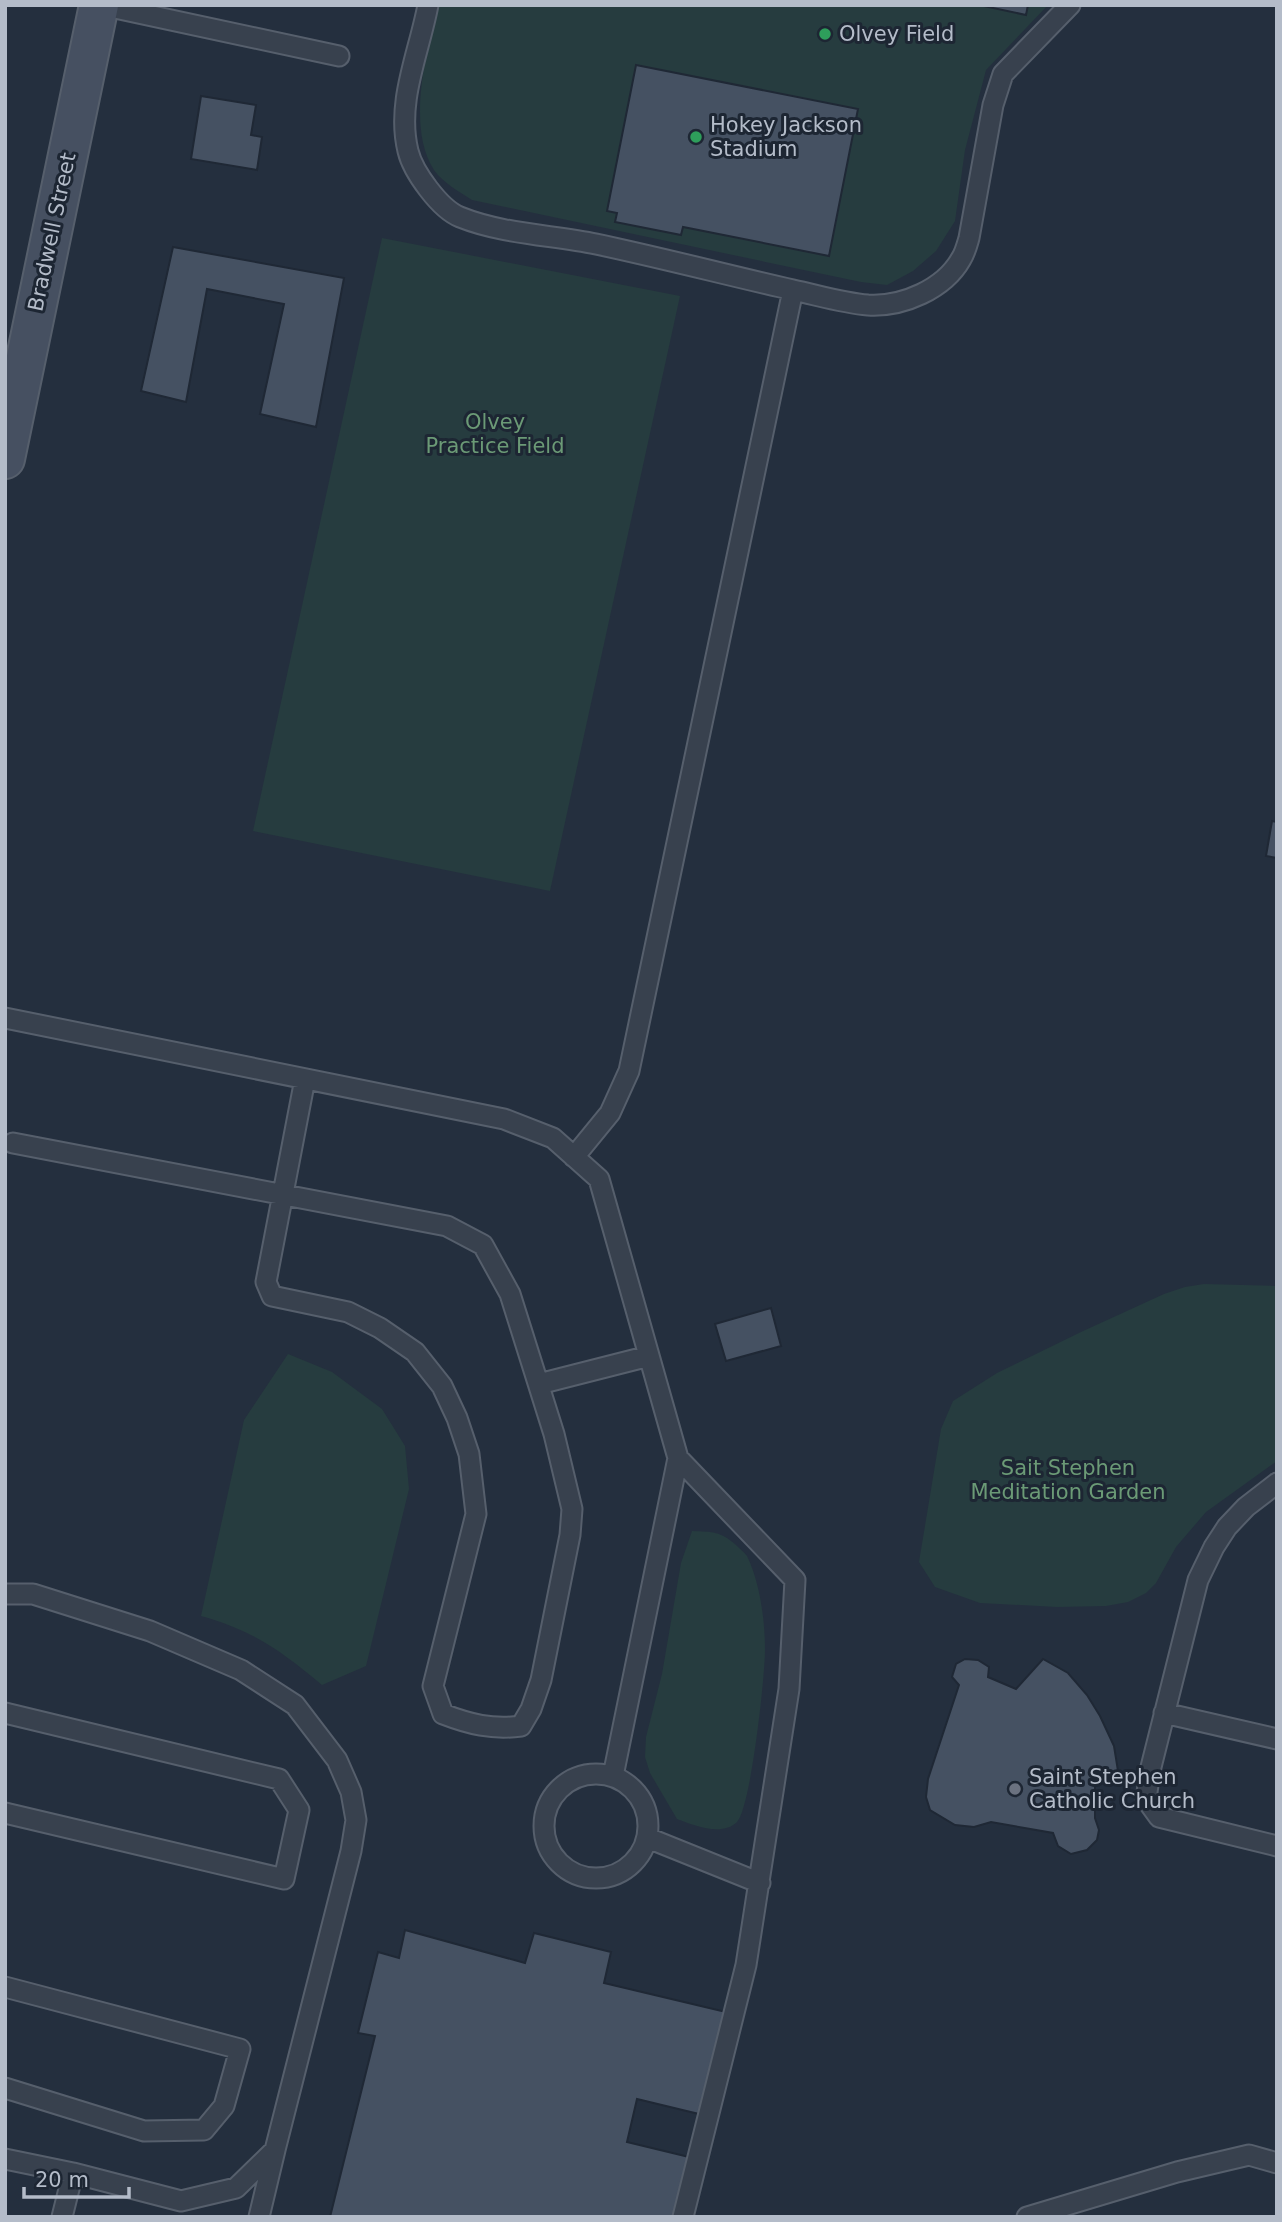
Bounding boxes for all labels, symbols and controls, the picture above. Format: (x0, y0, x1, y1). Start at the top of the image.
place label: Olvey Field (839, 22, 954, 46)
marker: Olvey Field (817, 26, 833, 42)
place label: Hokey Jackson Stadium (710, 113, 862, 161)
marker: Hokey Jackson Stadium (688, 129, 704, 145)
street label: Bradwell Street (23, 151, 81, 313)
park label: Olvey Practice Field (425, 410, 565, 458)
park label: Sait Stephen Meditation Garden (970, 1456, 1166, 1504)
place label: Saint Stephen Catholic Church (1029, 1765, 1195, 1813)
marker: Saint Stephen Catholic Church (1007, 1781, 1023, 1797)
scale bar (24, 2156, 130, 2200)
text: 20 m (35, 2168, 89, 2192)

